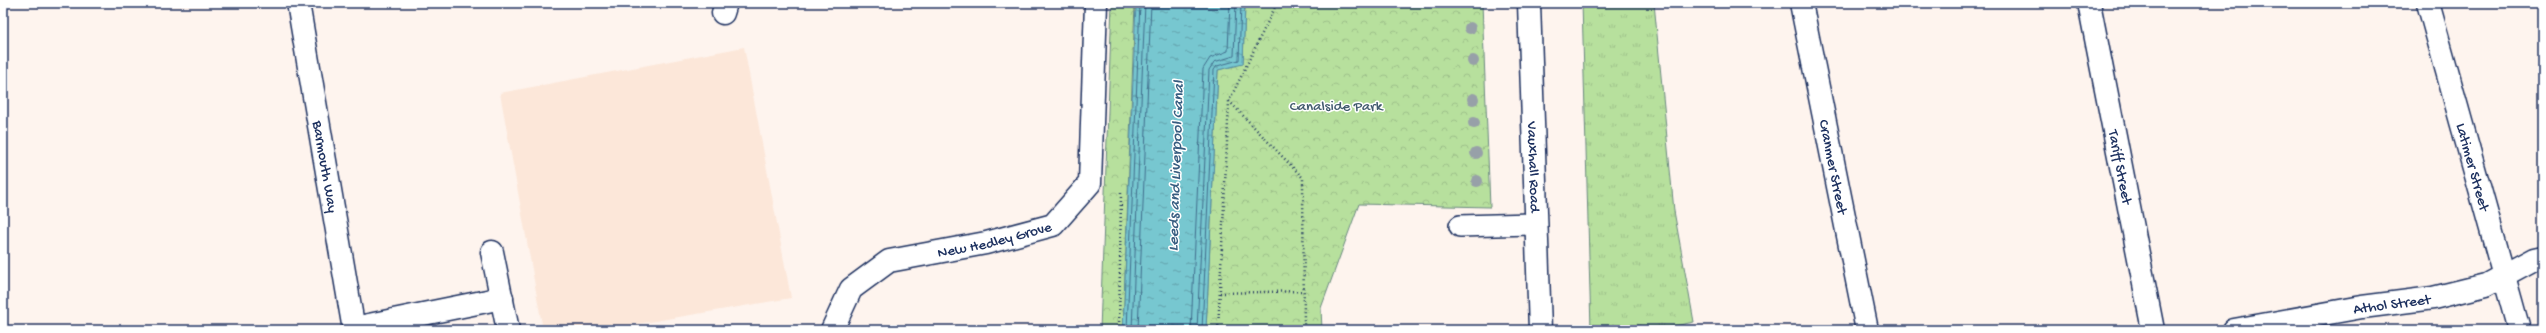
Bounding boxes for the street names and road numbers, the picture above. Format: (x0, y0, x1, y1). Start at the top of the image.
street label: Cranmer Street (1814, 118, 1851, 218)
street label: Barmouth Way (307, 119, 341, 215)
street label: Vauxhall Road (1522, 120, 1543, 214)
street label: Latimer Street (2451, 121, 2493, 215)
street label: Tariff Street (2103, 128, 2136, 208)
street label: New Hedley Grove (936, 219, 1054, 263)
street label: Athol Street (2352, 291, 2434, 319)

